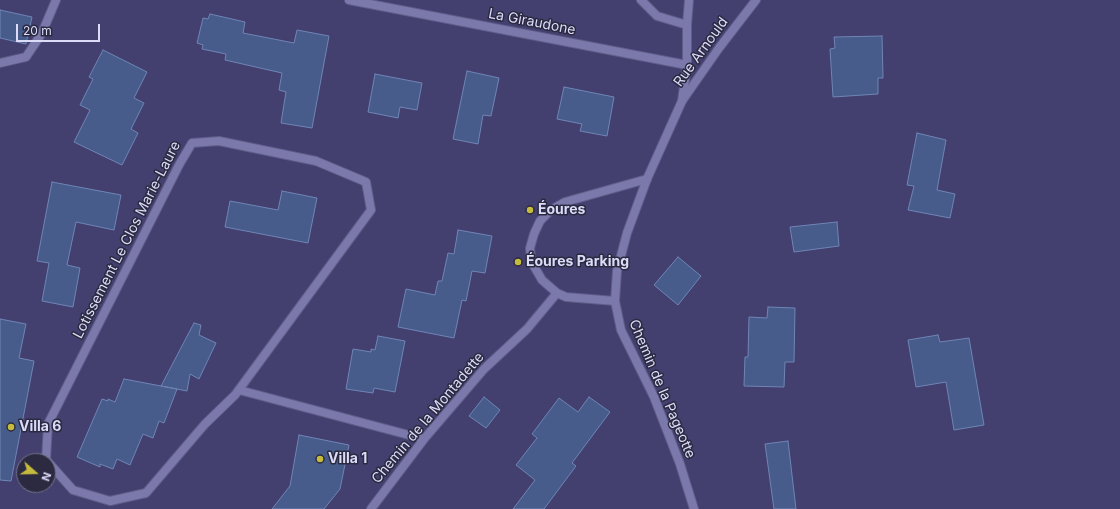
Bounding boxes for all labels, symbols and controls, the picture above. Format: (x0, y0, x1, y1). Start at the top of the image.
street label: La Giraudone (487, 5, 577, 39)
street label: Rue Arnould (670, 14, 732, 90)
scale bar (18, 16, 102, 42)
text: 20 m (23, 23, 52, 38)
street label: Lotissement Le Clos Marie-Laure (70, 139, 184, 341)
place label: Éoures (538, 202, 585, 218)
marker: Éoures (525, 205, 535, 215)
place label: Éoures Parking (526, 254, 629, 270)
marker: Éoures Parking (513, 257, 523, 267)
street label: Chemin de la Pageotte (625, 317, 699, 461)
street label: Chemin de la Montadette (368, 349, 488, 487)
place label: Villa 6 (19, 419, 61, 435)
marker: Villa 6 (6, 422, 16, 432)
place label: Villa 1 (328, 451, 367, 467)
north arrow (16, 453, 56, 493)
marker: Villa 1 (315, 454, 325, 464)
text: N (38, 470, 54, 483)

